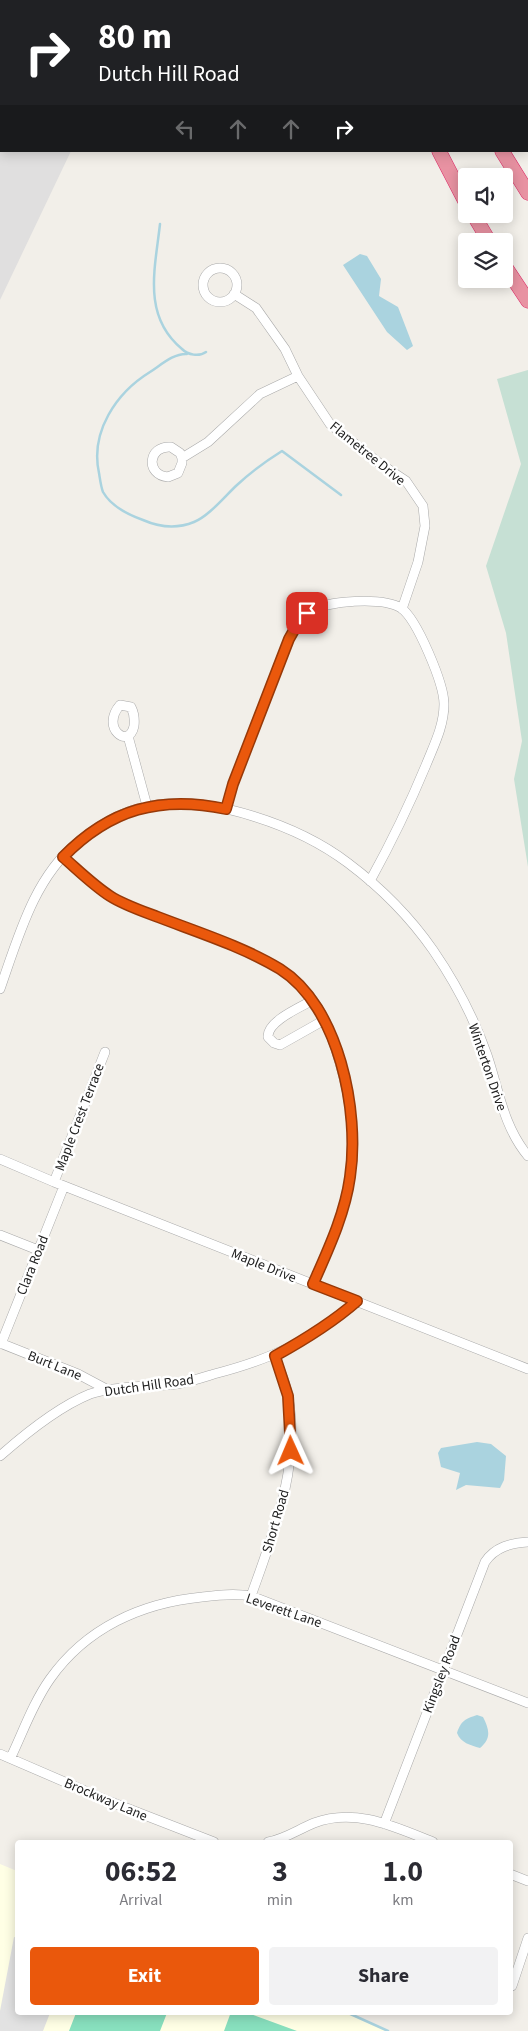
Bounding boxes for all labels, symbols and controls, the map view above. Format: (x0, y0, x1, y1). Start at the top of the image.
text: 80 m (98, 12, 172, 62)
icon: right (15, 20, 80, 85)
text: Dutch Hill Road (98, 58, 240, 90)
icon: left (171, 115, 199, 143)
icon: ahead (224, 115, 252, 143)
icon: ahead (277, 115, 305, 143)
icon: right (330, 115, 358, 143)
map controls (458, 168, 513, 288)
button: sound (458, 168, 513, 223)
button: layers (458, 233, 513, 288)
street label: Flametree Drive (325, 417, 410, 491)
pin (286, 592, 328, 634)
icon: arrive (293, 599, 321, 627)
street label: Winterton Drive (463, 1021, 511, 1114)
street label: Maple Crest Terrace (50, 1060, 110, 1174)
street label: Clara Road (12, 1232, 54, 1298)
street label: Maple Drive (228, 1244, 299, 1288)
street label: Burt Lane (25, 1346, 85, 1386)
street label: Dutch Hill Road (103, 1370, 195, 1402)
position arrow (264, 1424, 316, 1476)
street label: Short Road (257, 1487, 295, 1555)
street label: Leverett Lane (243, 1589, 324, 1633)
street label: Kingsley Road (418, 1632, 466, 1716)
street label: Brockway Lane (61, 1773, 150, 1826)
text: 06:52 (105, 1850, 177, 1893)
text: 3 (272, 1850, 288, 1893)
text: 1.0 (383, 1850, 423, 1893)
text: Arrival (119, 1889, 162, 1911)
text: min (267, 1889, 293, 1911)
text: km (392, 1889, 413, 1911)
button: Exit (30, 1947, 259, 2005)
button: Share (269, 1947, 498, 2005)

